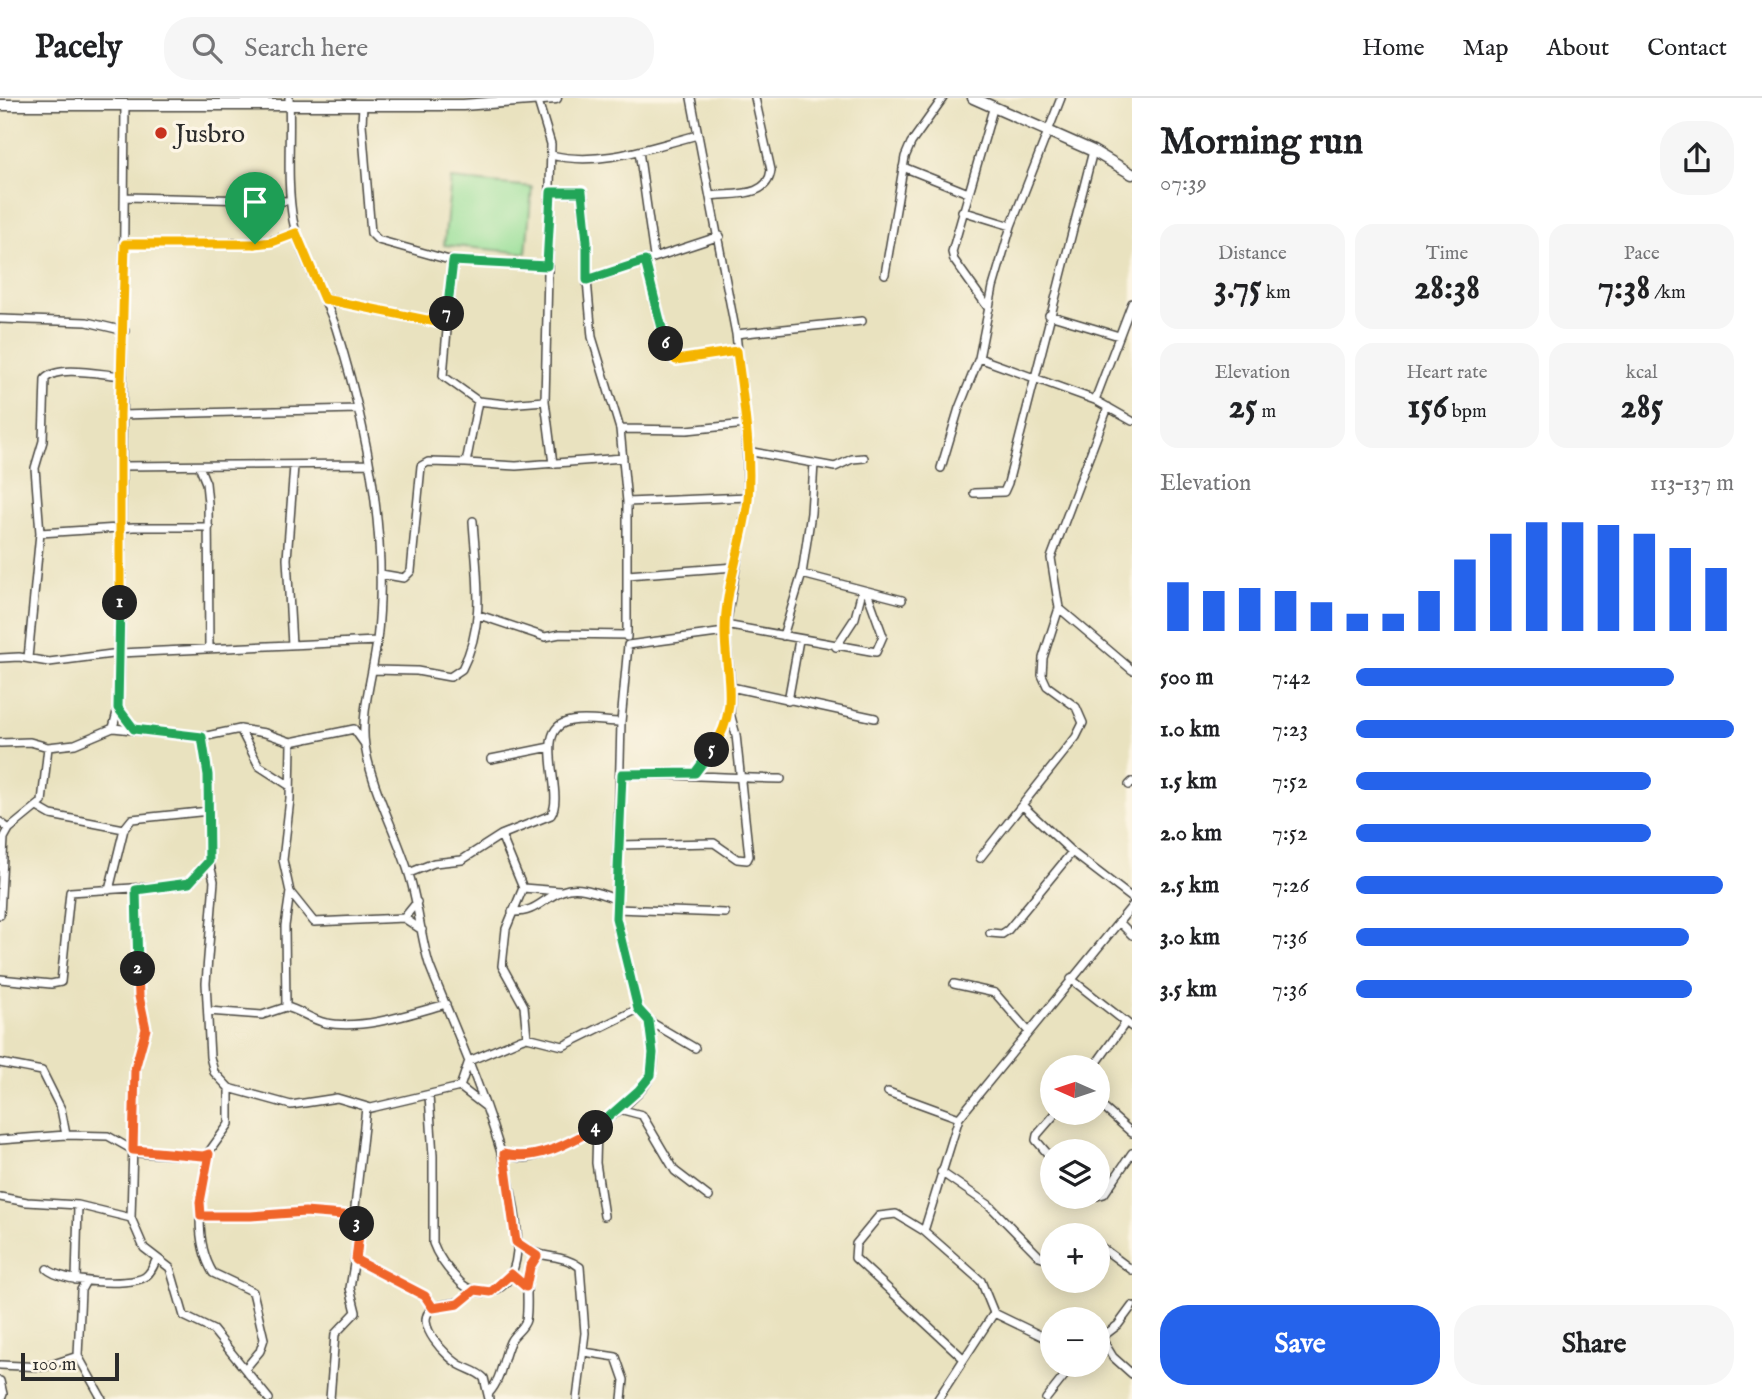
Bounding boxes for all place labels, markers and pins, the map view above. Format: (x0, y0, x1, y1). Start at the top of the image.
place label: Jusbro (172, 118, 245, 151)
marker: Jusbro (153, 125, 169, 141)
pin (225, 172, 285, 244)
pin: 7 (430, 296, 464, 332)
pin: 6 (648, 327, 684, 362)
pin: 1 (102, 586, 138, 620)
pin: 5 (694, 732, 730, 768)
pin: 2 (120, 952, 156, 986)
pin: 4 (578, 1110, 614, 1146)
pin: 3 (340, 1206, 374, 1242)

